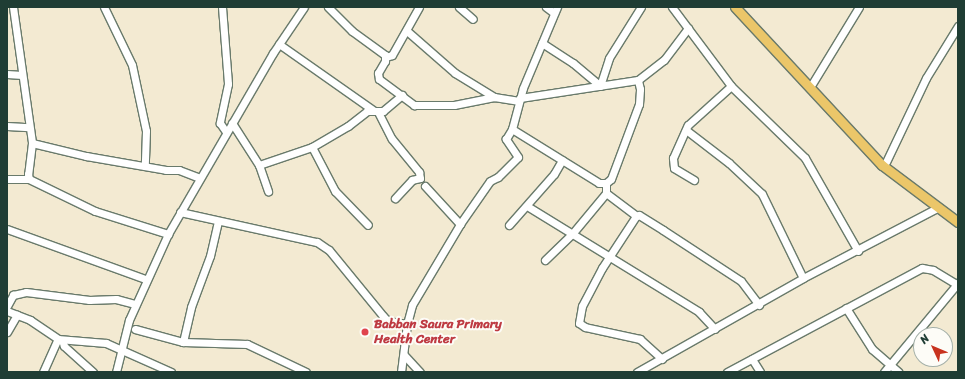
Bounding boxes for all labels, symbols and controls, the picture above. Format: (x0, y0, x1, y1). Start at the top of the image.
place label: Babban Saura Primary Health Center (374, 317, 502, 348)
marker: Babban Saura Primary Health Center (359, 326, 371, 338)
north arrow (913, 327, 953, 367)
text: N (915, 330, 934, 348)

